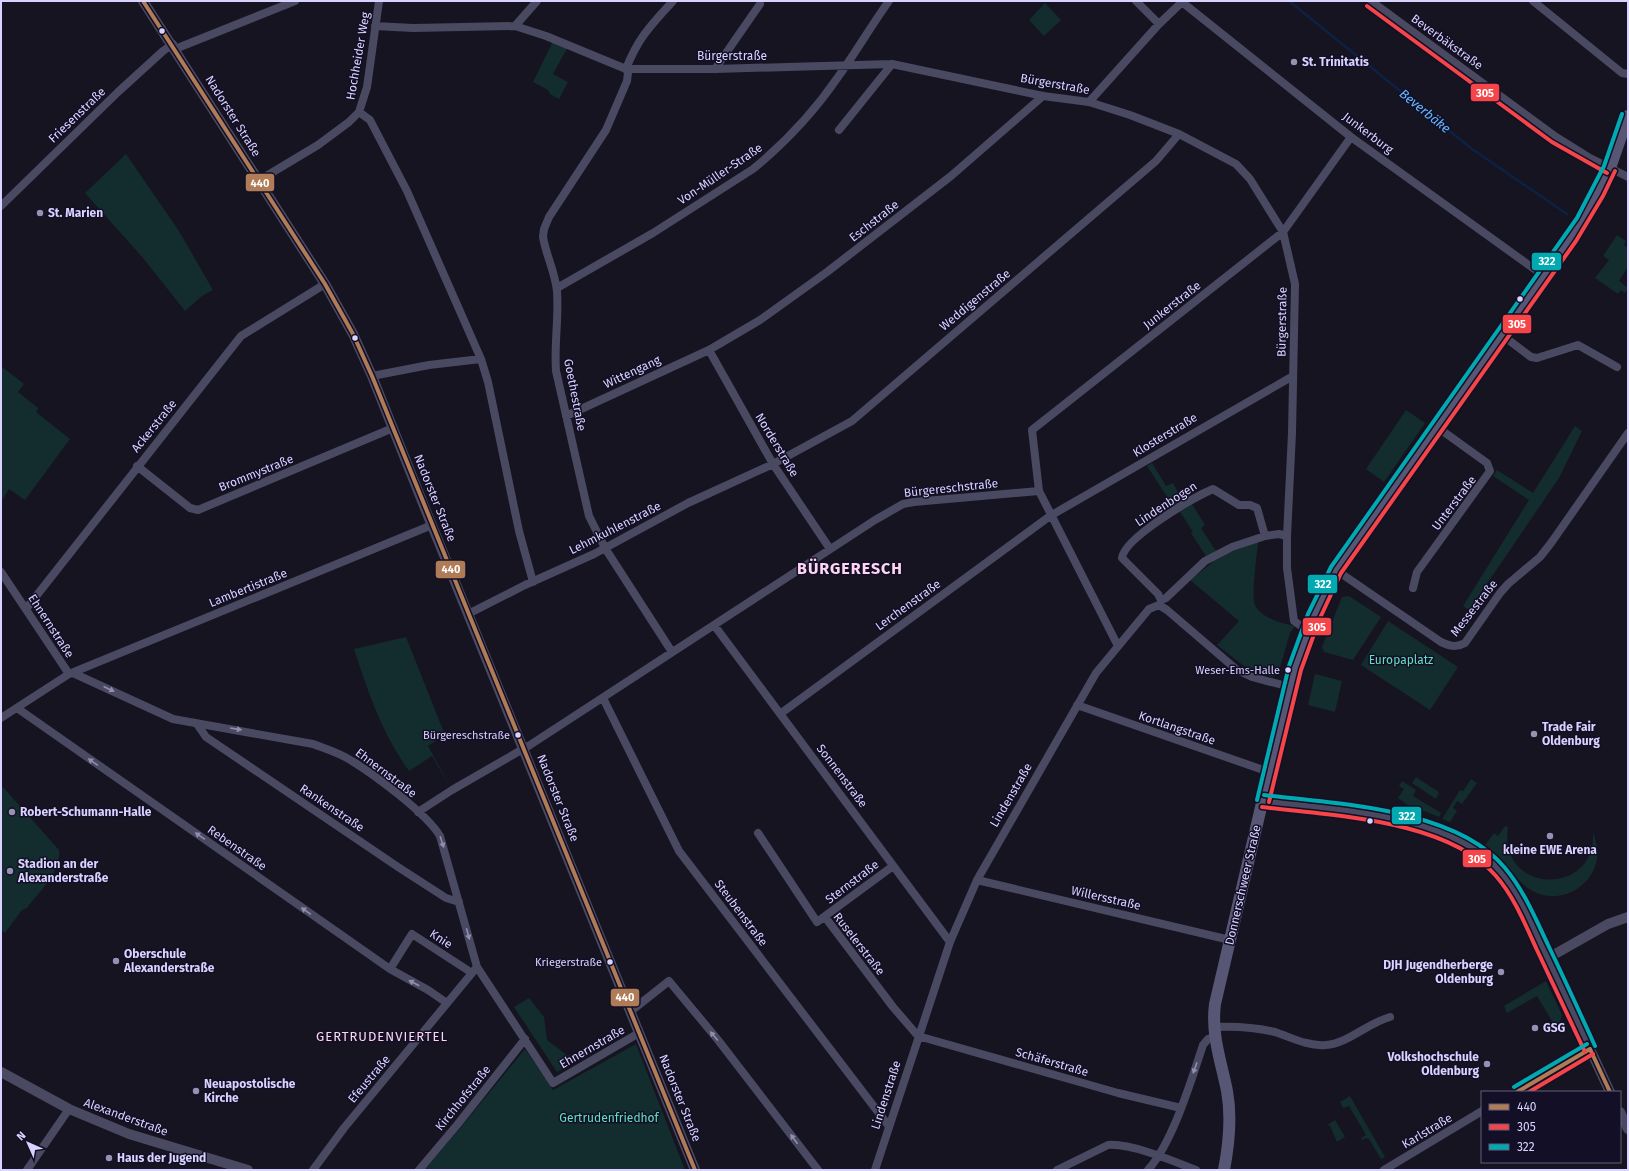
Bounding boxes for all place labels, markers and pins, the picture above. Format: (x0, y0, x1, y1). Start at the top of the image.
unlabelled marker (157, 26, 167, 36)
place label: St. Trinitatis (1302, 55, 1369, 69)
marker: St. Trinitatis (1289, 57, 1299, 67)
place label: St. Marien (48, 206, 103, 220)
marker: St. Marien (35, 208, 45, 218)
unlabelled marker (1515, 294, 1525, 304)
unlabelled marker (350, 333, 360, 343)
place label: Weser-Ems-Halle (1195, 664, 1280, 677)
marker: Weser-Ems-Halle (1283, 665, 1293, 675)
place label: Trade Fair Oldenburg (1542, 720, 1600, 748)
place label: Bürgereschstraße (423, 729, 510, 742)
marker: Trade Fair Oldenburg (1529, 729, 1539, 739)
marker: Bürgereschstraße (513, 730, 523, 740)
place label: Robert-Schumann-Halle (20, 805, 152, 819)
marker: Robert-Schumann-Halle (7, 807, 17, 817)
unlabelled marker (1365, 816, 1375, 826)
marker: kleine EWE Arena (1545, 831, 1555, 841)
place label: kleine EWE Arena (1503, 843, 1597, 857)
place label: Stadion an der Alexanderstraße (17, 857, 109, 885)
marker: Stadion an der Alexanderstraße (5, 866, 15, 876)
place label: Oberschule Alexanderstraße (123, 947, 215, 975)
marker: Oberschule Alexanderstraße (111, 956, 121, 966)
place label: Kriegerstraße (535, 956, 602, 969)
marker: Kriegerstraße (605, 957, 615, 967)
place label: DJH Jugendherberge Oldenburg (1383, 958, 1493, 986)
marker: DJH Jugendherberge Oldenburg (1496, 967, 1506, 977)
place label: GSG (1543, 1021, 1566, 1035)
marker: GSG (1530, 1023, 1540, 1033)
place label: Volkshochschule Oldenburg (1386, 1050, 1479, 1078)
marker: Volkshochschule Oldenburg (1482, 1059, 1492, 1069)
place label: Neuapostolische Kirche (204, 1077, 296, 1105)
marker: Neuapostolische Kirche (191, 1086, 201, 1096)
place label: Haus der Jugend (117, 1151, 206, 1165)
marker: Haus der Jugend (104, 1153, 114, 1163)

